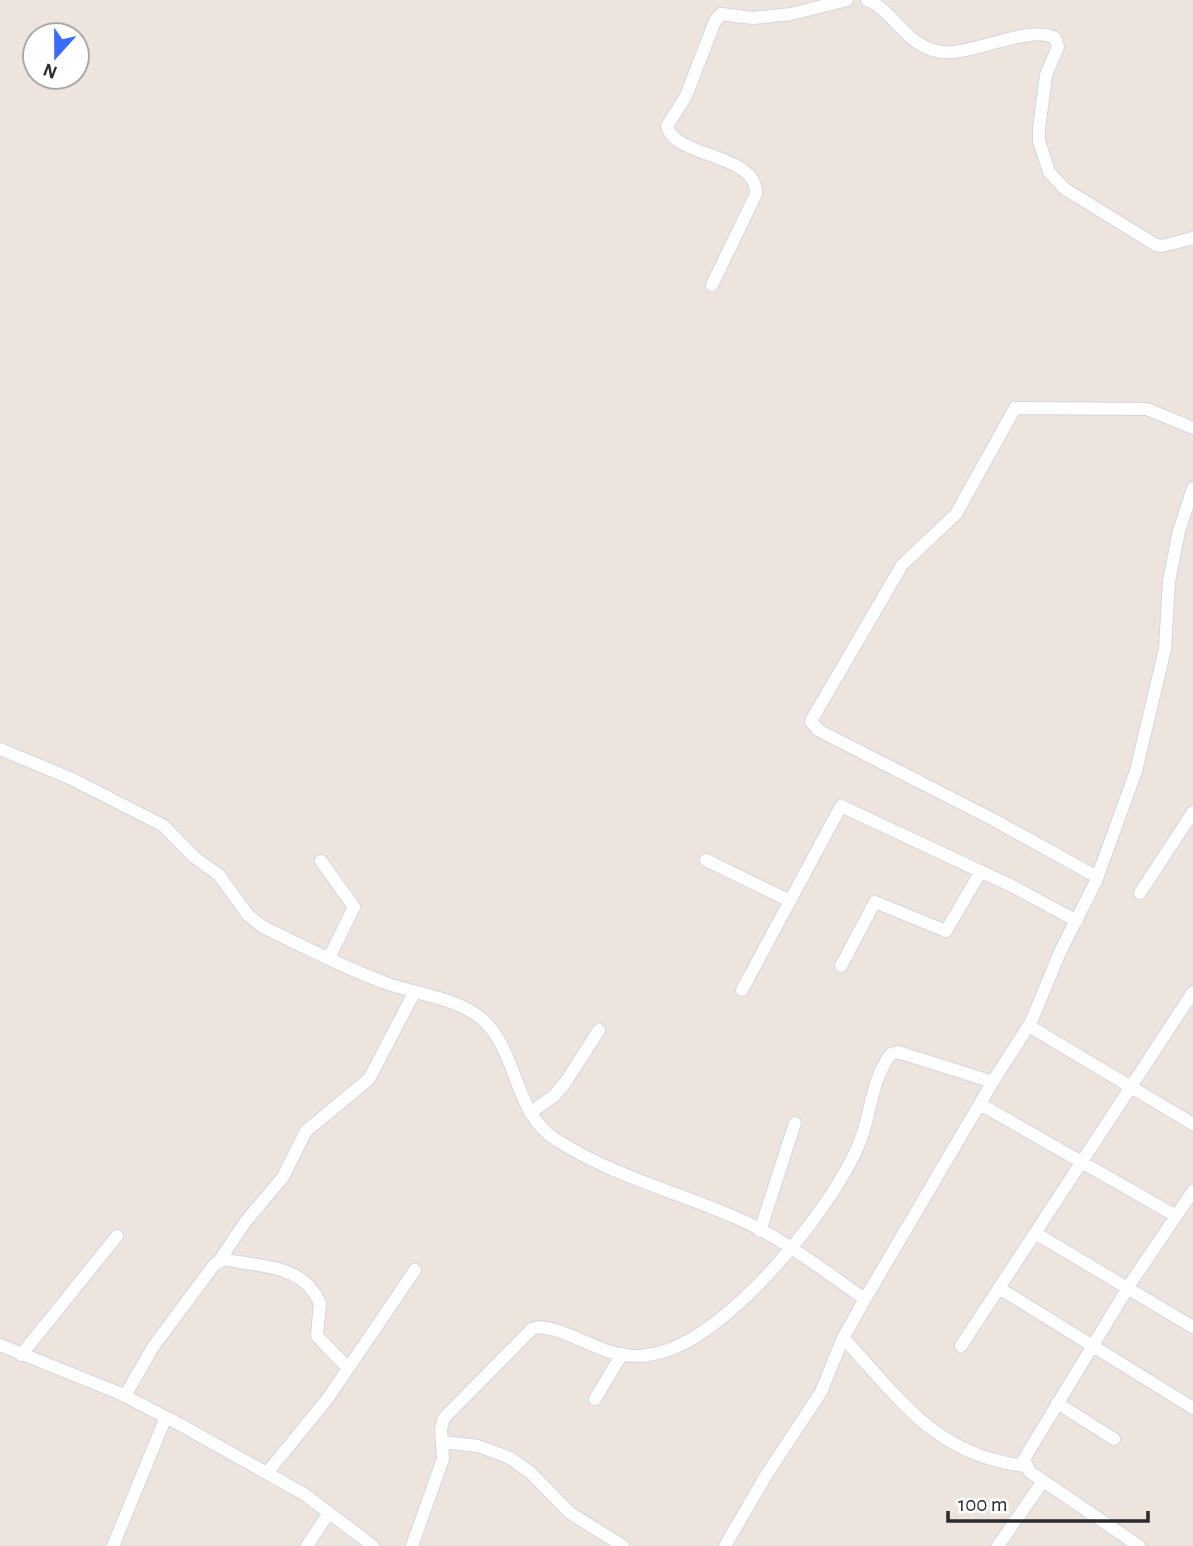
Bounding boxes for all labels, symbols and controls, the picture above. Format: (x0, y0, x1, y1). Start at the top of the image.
north arrow (21, 21, 91, 91)
text: N (41, 59, 60, 82)
scale bar (948, 1480, 1148, 1524)
text: 100 m (958, 1494, 1008, 1515)

